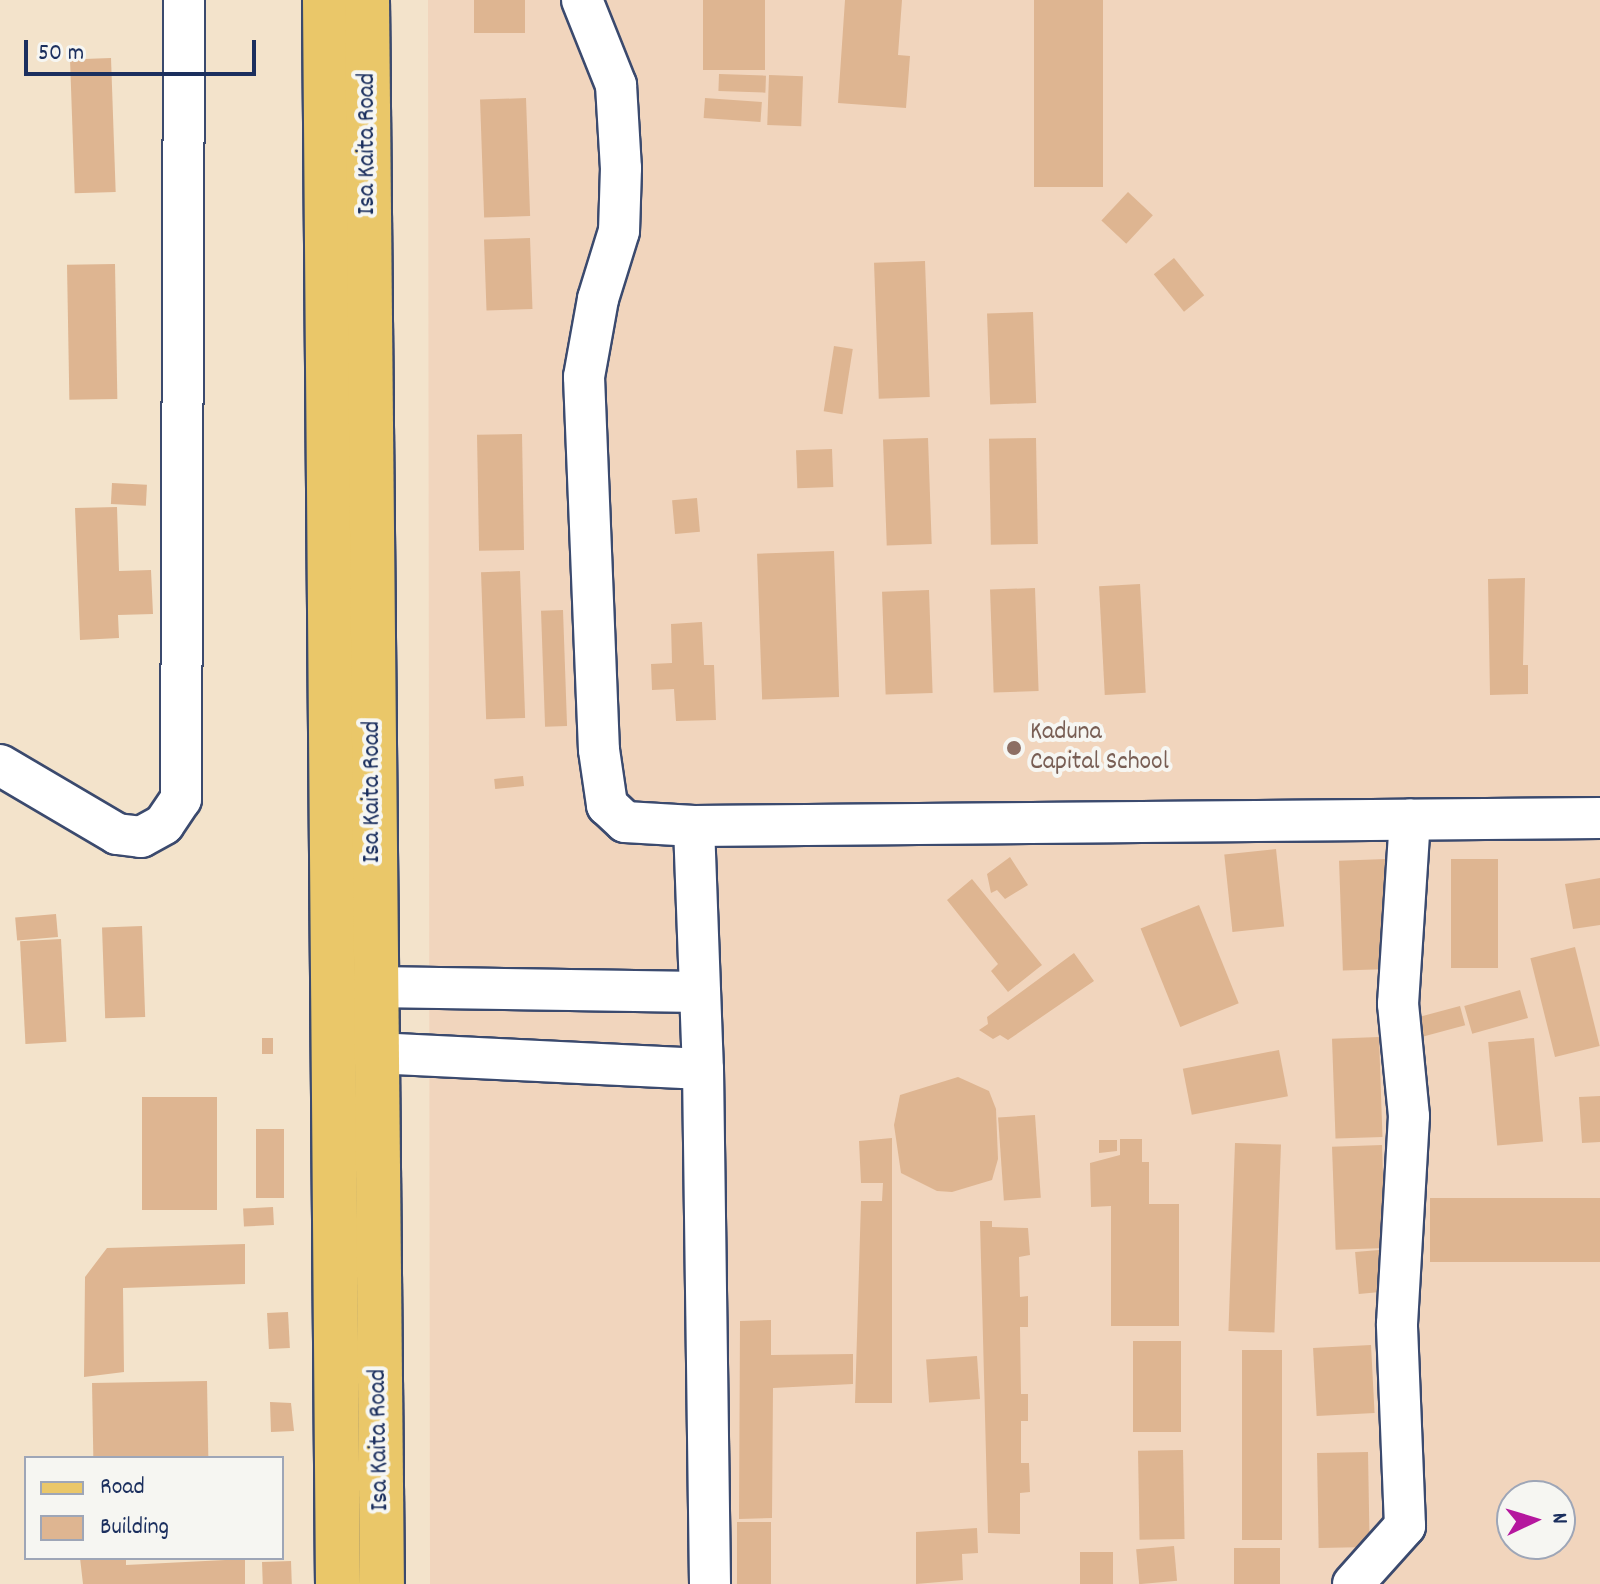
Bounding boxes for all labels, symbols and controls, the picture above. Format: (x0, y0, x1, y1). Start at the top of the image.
scale bar (28, 24, 260, 74)
text: 50 m (38, 37, 84, 71)
street label: Isa Kaita Road (352, 73, 384, 215)
place label: Kaduna Capital School (1030, 717, 1169, 778)
street label: Isa Kaita Road (357, 721, 389, 863)
marker: Kaduna Capital School (1005, 739, 1023, 757)
street label: Isa Kaita Road (363, 1368, 397, 1512)
legend (24, 1456, 284, 1560)
text: Road (100, 1471, 145, 1505)
north arrow (1496, 1480, 1576, 1560)
text: Building (100, 1511, 169, 1545)
text: N (1543, 1512, 1574, 1525)

